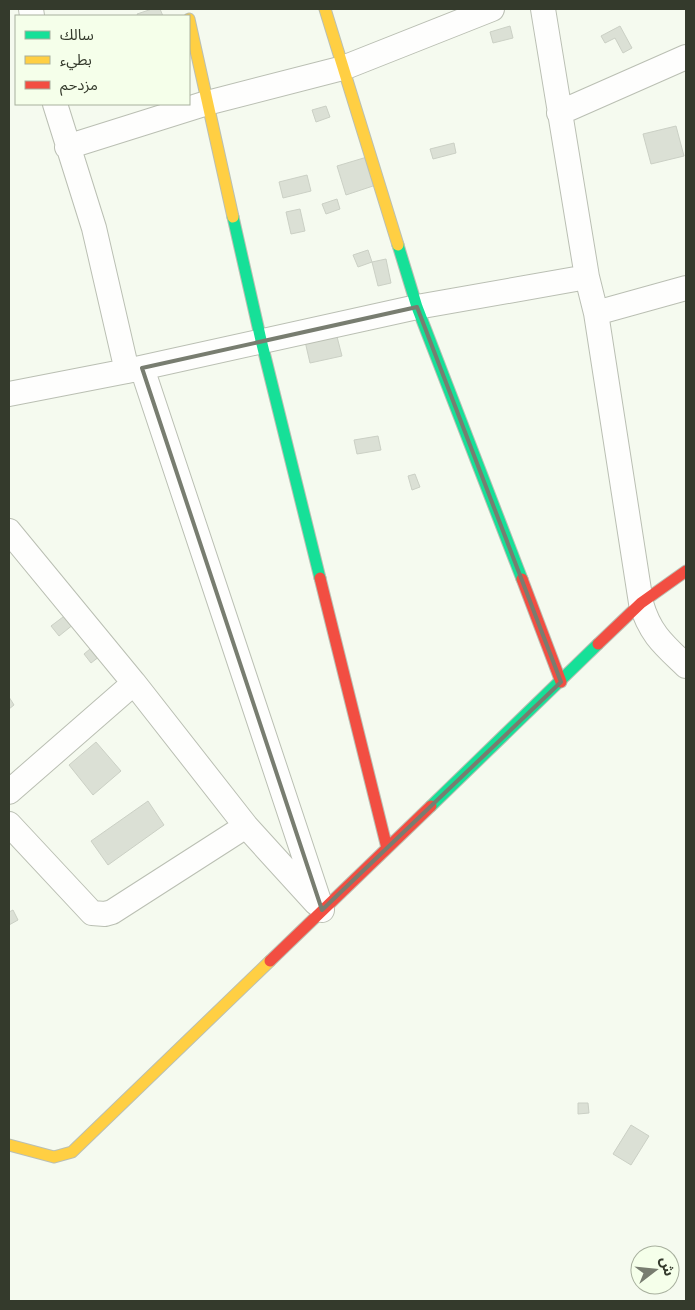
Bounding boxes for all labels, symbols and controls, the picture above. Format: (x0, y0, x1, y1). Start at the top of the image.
legend (15, 15, 190, 105)
text: سالك (60, 24, 94, 44)
text: بطيء (60, 49, 92, 71)
text: مزدحم (60, 74, 98, 96)
north arrow (630, 1245, 680, 1295)
text: ش (656, 1254, 680, 1278)

